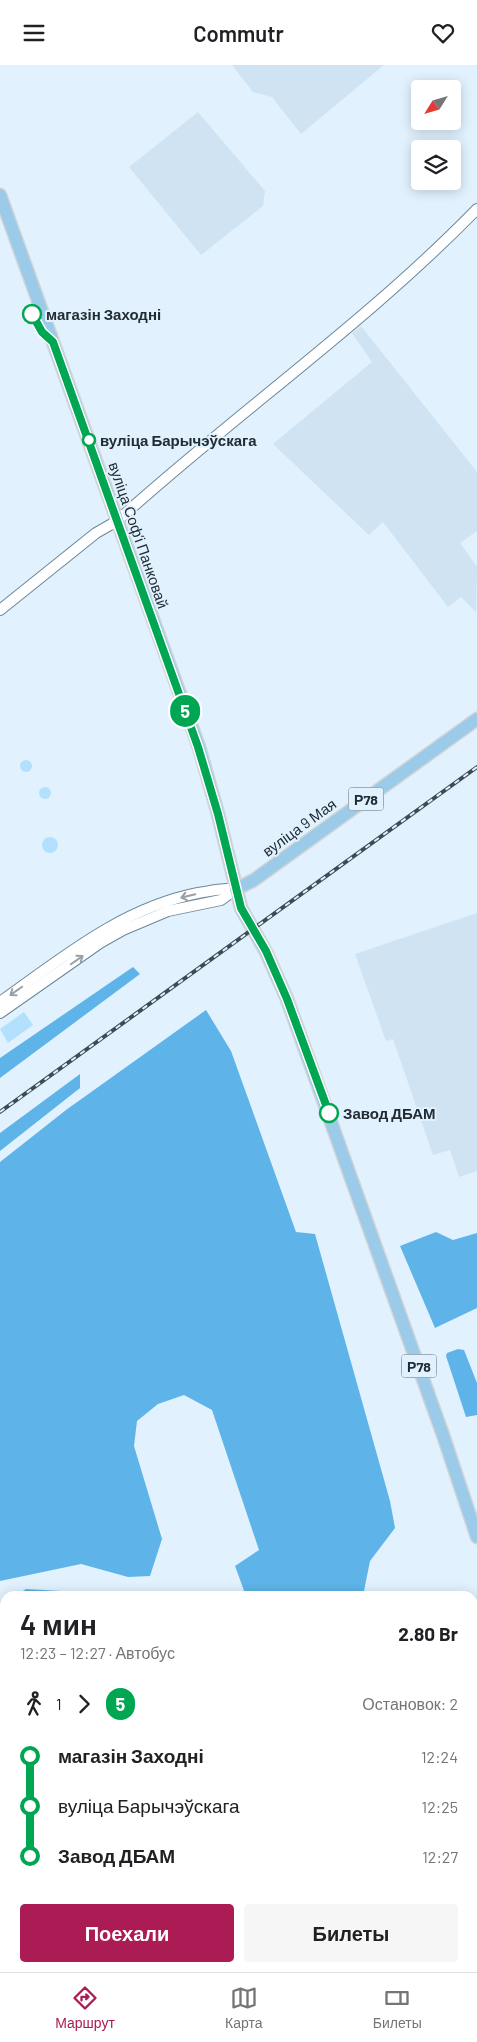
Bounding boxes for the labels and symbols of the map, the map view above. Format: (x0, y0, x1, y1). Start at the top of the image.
north arrow (411, 80, 461, 130)
marker: магазін Заходні (22, 304, 42, 324)
place label: магазін Заходні (46, 305, 161, 323)
place label: вуліца Барычэўскага (100, 431, 257, 449)
marker: вуліца Барычэўскага (82, 433, 96, 447)
street label: вуліца Софʼі Панковай (105, 459, 173, 611)
line badge: 5 (169, 695, 201, 727)
road number: Р78 (348, 787, 384, 811)
street label: вуліца 9 Мая (259, 794, 339, 860)
one-way arrow (180, 892, 196, 901)
one-way arrow (70, 955, 84, 965)
one-way arrow (9, 986, 23, 996)
marker: Завод ДБАМ (319, 1103, 339, 1123)
place label: Завод ДБАМ (343, 1104, 435, 1122)
road number: Р78 (402, 1355, 436, 1377)

